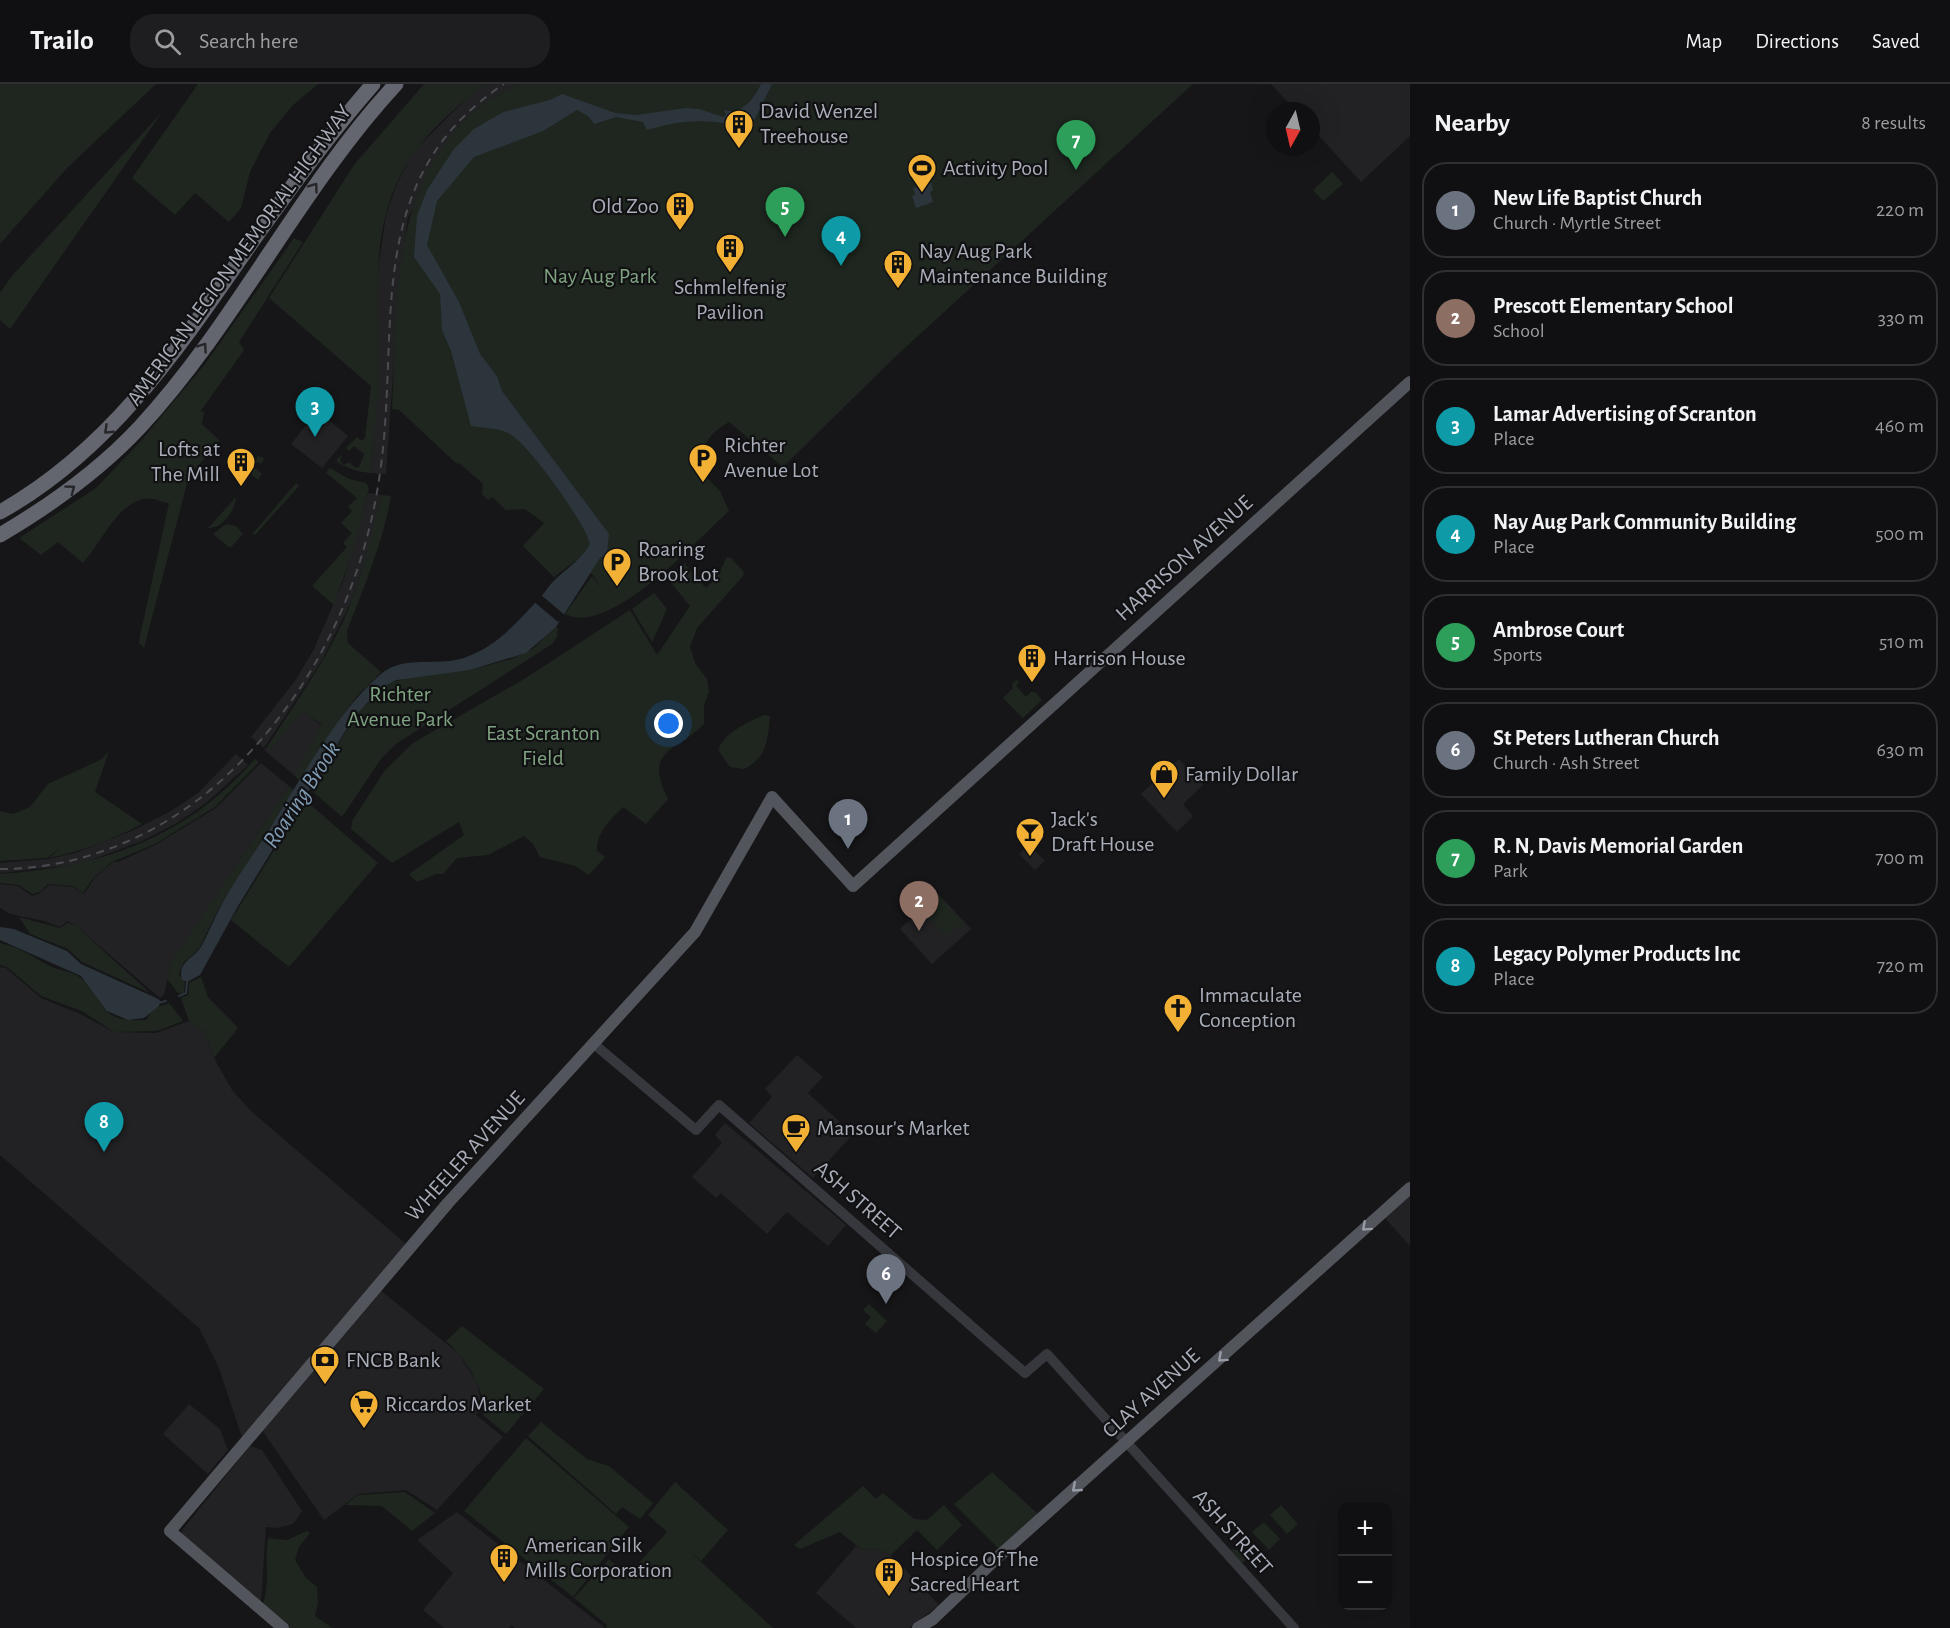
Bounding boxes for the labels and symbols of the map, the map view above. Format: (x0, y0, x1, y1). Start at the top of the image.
street label: AMERICAN LEGION MEMORIAL HIGHWAY (123, 100, 356, 409)
place label: David Wenzel Treehouse (760, 100, 878, 147)
north arrow (1266, 102, 1320, 156)
building icon: David Wenzel Treehouse (723, 108, 755, 150)
pin: 7 (1056, 120, 1096, 170)
sports icon: Activity Pool (906, 152, 938, 194)
place label: Activity Pool (943, 157, 1048, 179)
one-way arrow (307, 183, 318, 194)
pin: 5 (766, 188, 804, 237)
building icon: Old Zoo (664, 190, 696, 232)
place label: Old Zoo (592, 195, 659, 217)
pin: 4 (822, 216, 860, 266)
building icon: Schmlelfenig Pavilion (714, 232, 746, 274)
place label: Nay Aug Park Maintenance Building (919, 240, 1108, 287)
building icon: Nay Aug Park Maintenance Building (882, 248, 914, 290)
park label: Nay Aug Park (543, 265, 657, 287)
place label: Schmlelfenig Pavilion (674, 276, 786, 323)
one-way arrow (196, 343, 207, 354)
pin: 3 (296, 388, 334, 437)
one-way arrow (104, 423, 115, 434)
place label: Richter Avenue Lot (724, 434, 818, 481)
place label: Lofts at The Mill (151, 438, 220, 485)
parking icon: Richter Avenue Lot (687, 442, 719, 484)
building icon: Lofts at The Mill (225, 446, 257, 488)
one-way arrow (64, 486, 75, 497)
street label: HARRISON AVENUE (1111, 491, 1257, 625)
place label: Roaring Brook Lot (638, 538, 719, 585)
parking icon: Roaring Brook Lot (601, 546, 633, 588)
building icon: Harrison House (1016, 642, 1048, 684)
place label: Harrison House (1053, 647, 1186, 669)
park label: Richter Avenue Park (347, 683, 453, 730)
your location (654, 709, 683, 738)
park label: East Scranton Field (486, 722, 600, 769)
water label: Roaring Brook (259, 738, 345, 852)
shop icon: Family Dollar (1148, 758, 1180, 800)
place label: Family Dollar (1185, 763, 1298, 785)
pin: 1 (828, 800, 868, 849)
place label: Jack's Draft House (1051, 808, 1154, 855)
bar icon: Jack's Draft House (1014, 816, 1046, 858)
pin: 2 (900, 882, 938, 931)
place label: Immaculate Conception (1199, 984, 1302, 1031)
church icon: Immaculate Conception (1162, 992, 1194, 1034)
street label: WHEELER AVENUE (401, 1087, 529, 1225)
pin: 8 (84, 1102, 124, 1152)
cafe icon: Mansour's Market (780, 1112, 812, 1154)
place label: Mansour's Market (817, 1117, 969, 1139)
street label: ASH STREET (810, 1157, 906, 1243)
one-way arrow (1363, 1220, 1373, 1231)
pin: 6 (866, 1254, 906, 1304)
bank icon: FNCB Bank (309, 1344, 341, 1386)
street label: CLAY AVENUE (1098, 1344, 1204, 1442)
place label: FNCB Bank (346, 1349, 440, 1371)
one-way arrow (1218, 1351, 1228, 1362)
supermarket icon: Riccardos Market (348, 1388, 380, 1430)
place label: Riccardos Market (385, 1393, 531, 1415)
one-way arrow (1072, 1481, 1083, 1492)
street label: ASH STREET (1189, 1485, 1277, 1579)
place label: American Silk Mills Corporation (525, 1534, 672, 1581)
building icon: American Silk Mills Corporation (488, 1542, 520, 1584)
place label: Hospice Of The Sacred Heart (910, 1548, 1039, 1595)
building icon: Hospice Of The Sacred Heart (873, 1556, 905, 1598)

